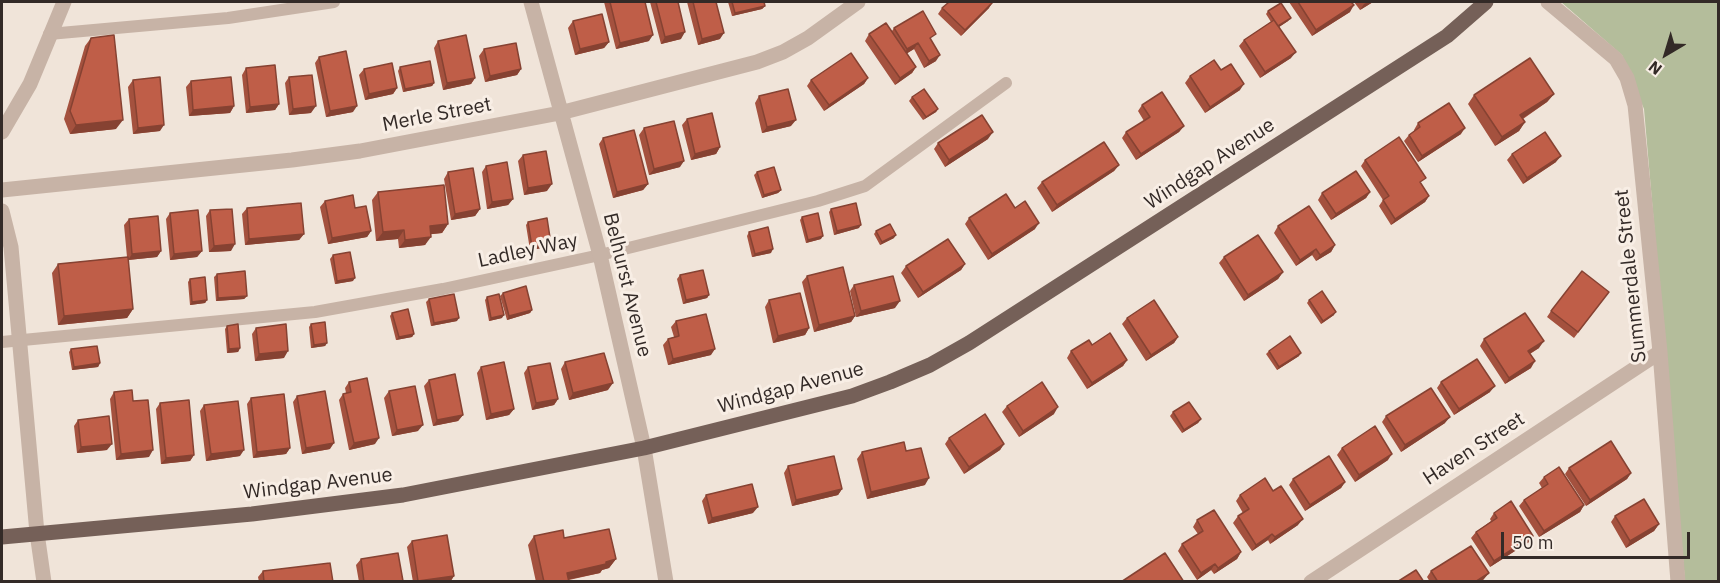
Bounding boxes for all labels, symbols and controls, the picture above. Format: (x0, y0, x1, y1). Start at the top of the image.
north arrow (1636, 24, 1696, 84)
text: N (1644, 57, 1666, 80)
street label: Merle Street (380, 93, 494, 137)
street label: Windgap Avenue (1141, 113, 1279, 215)
street label: Summerdale Street (1610, 188, 1652, 364)
street label: Belhurst Avenue (597, 210, 657, 360)
street label: Ladley Way (476, 229, 580, 273)
street label: Windgap Avenue (715, 357, 867, 419)
street label: Haven Street (1419, 407, 1529, 491)
street label: Windgap Avenue (242, 463, 394, 505)
scale bar (1504, 520, 1693, 558)
text: 50 m (1512, 531, 1554, 554)

